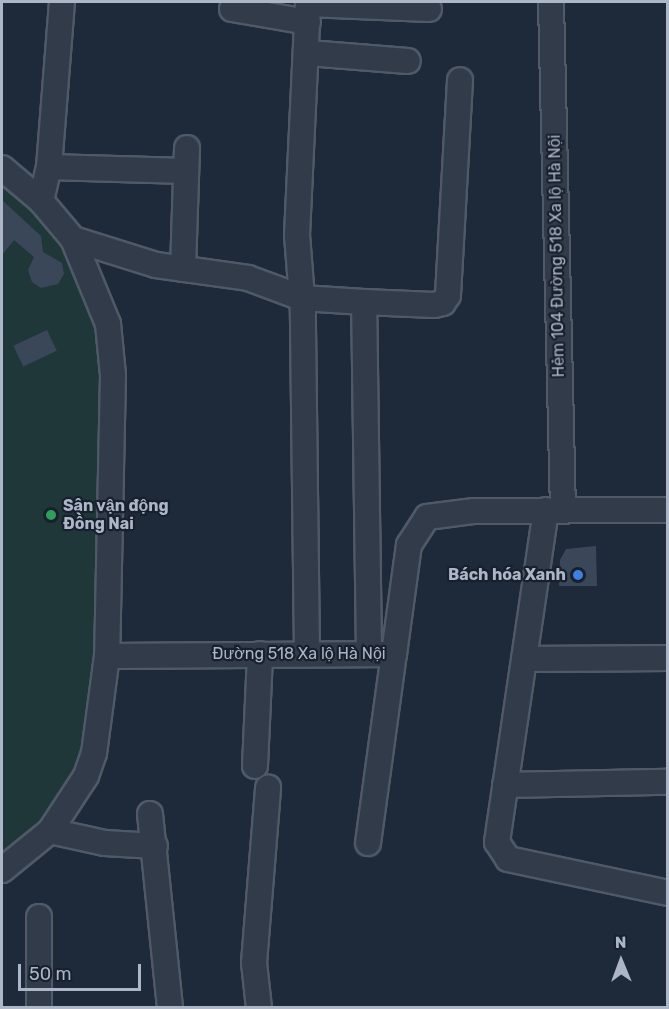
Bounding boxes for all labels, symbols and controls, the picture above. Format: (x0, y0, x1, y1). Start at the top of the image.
street label: Hẻm 104 Đường 518 Xa lộ Hà Nội (545, 135, 569, 377)
place label: Sân vận động Đồng Nai (63, 496, 169, 534)
marker: Sân vận động Đồng Nai (44, 508, 58, 522)
place label: Bách hóa Xanh (448, 565, 566, 585)
marker: Bách hóa Xanh (571, 568, 585, 582)
street label: Đường 518 Xa lộ Hà Nội (212, 644, 386, 664)
north arrow (591, 931, 651, 991)
text: N (615, 933, 627, 952)
scale bar (21, 952, 144, 990)
text: 50 m (29, 963, 72, 985)

